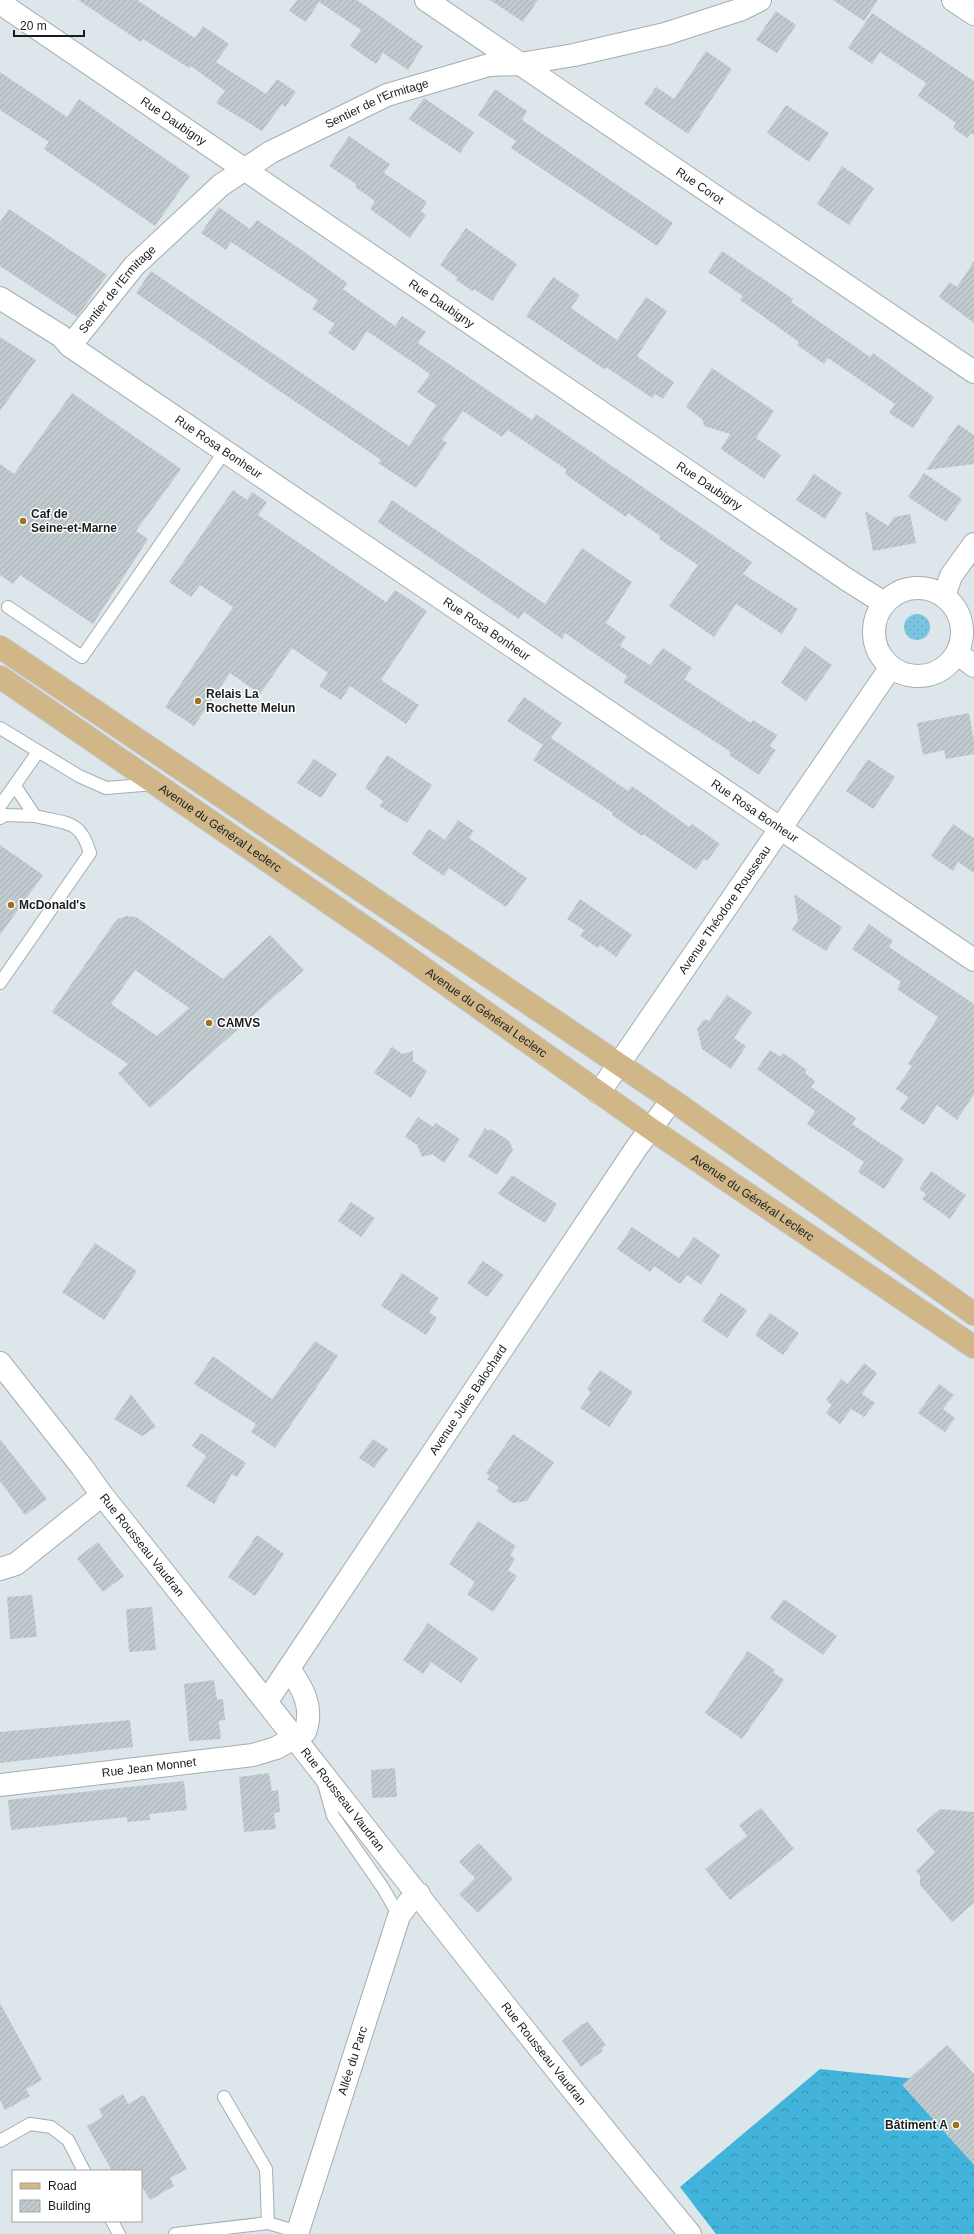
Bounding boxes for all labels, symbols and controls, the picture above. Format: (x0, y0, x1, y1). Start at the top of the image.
scale bar (14, 12, 84, 38)
text: 20 m (20, 19, 47, 33)
street label: Sentier de l'Ermitage (323, 76, 431, 131)
street label: Rue Daubigny (138, 94, 209, 148)
street label: Rue Corot (673, 165, 727, 207)
street label: Sentier de l'Ermitage (76, 242, 159, 336)
street label: Rue Daubigny (406, 276, 477, 331)
street label: Rue Rosa Bonheur (172, 412, 265, 481)
street label: Rue Daubigny (674, 459, 745, 513)
place label: Caf de Seine-et-Marne (31, 507, 117, 535)
marker: Caf de Seine-et-Marne (18, 516, 28, 526)
street label: Rue Rosa Bonheur (440, 594, 533, 664)
place label: Relais La Rochette Melun (206, 687, 295, 715)
marker: Relais La Rochette Melun (193, 696, 203, 706)
street label: Rue Rosa Bonheur (708, 777, 801, 846)
street label: Avenue du Général Leclerc (156, 781, 284, 875)
street label: Avenue Théodore Rousseau (676, 843, 773, 977)
place label: McDonald's (19, 898, 86, 912)
marker: McDonald's (6, 900, 16, 910)
street label: Avenue du Général Leclerc (423, 965, 550, 1060)
place label: CAMVS (217, 1016, 260, 1030)
marker: CAMVS (204, 1018, 214, 1028)
street label: Avenue du Général Leclerc (688, 1151, 817, 1244)
street label: Avenue Jules Balochard (426, 1342, 510, 1458)
street label: Rue Rousseau Vaudran (97, 1491, 187, 1599)
street label: Rue Rousseau Vaudran (298, 1745, 388, 1854)
street label: Rue Jean Monnet (101, 1755, 198, 1780)
street label: Rue Rousseau Vaudran (498, 2000, 589, 2108)
street label: Allée du Parc (335, 2025, 370, 2097)
place label: Bâtiment A (885, 2118, 948, 2132)
marker: Bâtiment A (951, 2120, 961, 2130)
legend (12, 2170, 142, 2222)
text: Road (48, 2179, 77, 2193)
text: Building (48, 2199, 91, 2213)

